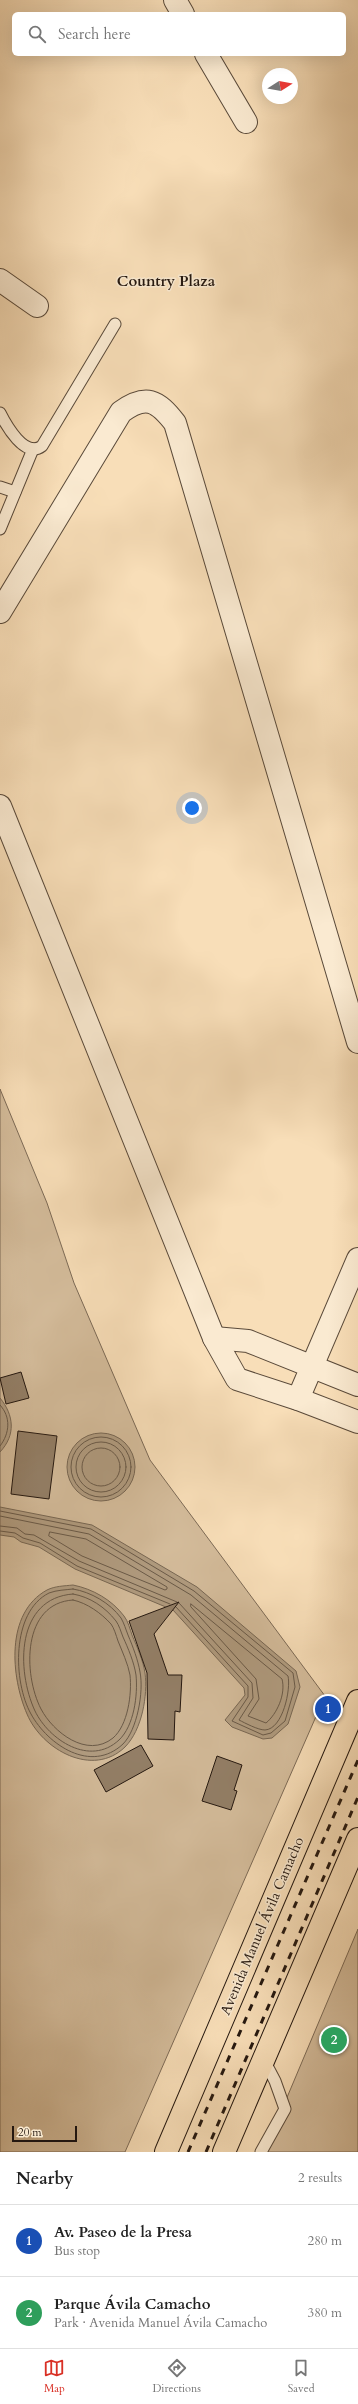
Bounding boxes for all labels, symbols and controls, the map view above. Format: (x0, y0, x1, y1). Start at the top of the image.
search box (12, 12, 346, 56)
icon: search (26, 23, 48, 45)
text: Search here (58, 24, 131, 44)
north arrow (262, 68, 298, 104)
district label: Country Plaza (117, 271, 216, 291)
your location (182, 798, 202, 818)
pin: 1 (315, 1694, 341, 1724)
street label: Avenida Manuel Ávila Camacho (216, 1834, 308, 2018)
pin: 2 (321, 2025, 347, 2055)
scale bar (12, 2124, 77, 2143)
text: 20 m (18, 2125, 42, 2140)
text: Nearby (16, 2167, 73, 2190)
text: 2 results (298, 2169, 342, 2187)
text: Av. Paseo de la Presa (54, 2222, 192, 2242)
text: 1 (26, 2232, 32, 2250)
text: 280 m (308, 2232, 342, 2250)
text: Bus stop (54, 2242, 100, 2260)
text: Parque Ávila Camacho (54, 2294, 210, 2314)
text: 2 (26, 2304, 32, 2322)
text: 380 m (308, 2304, 342, 2322)
text: Park · Avenida Manuel Ávila Camacho (54, 2314, 267, 2332)
tab: Map (43, 2357, 65, 2396)
tab: Directions (152, 2357, 201, 2396)
tab: Saved (288, 2357, 315, 2396)

